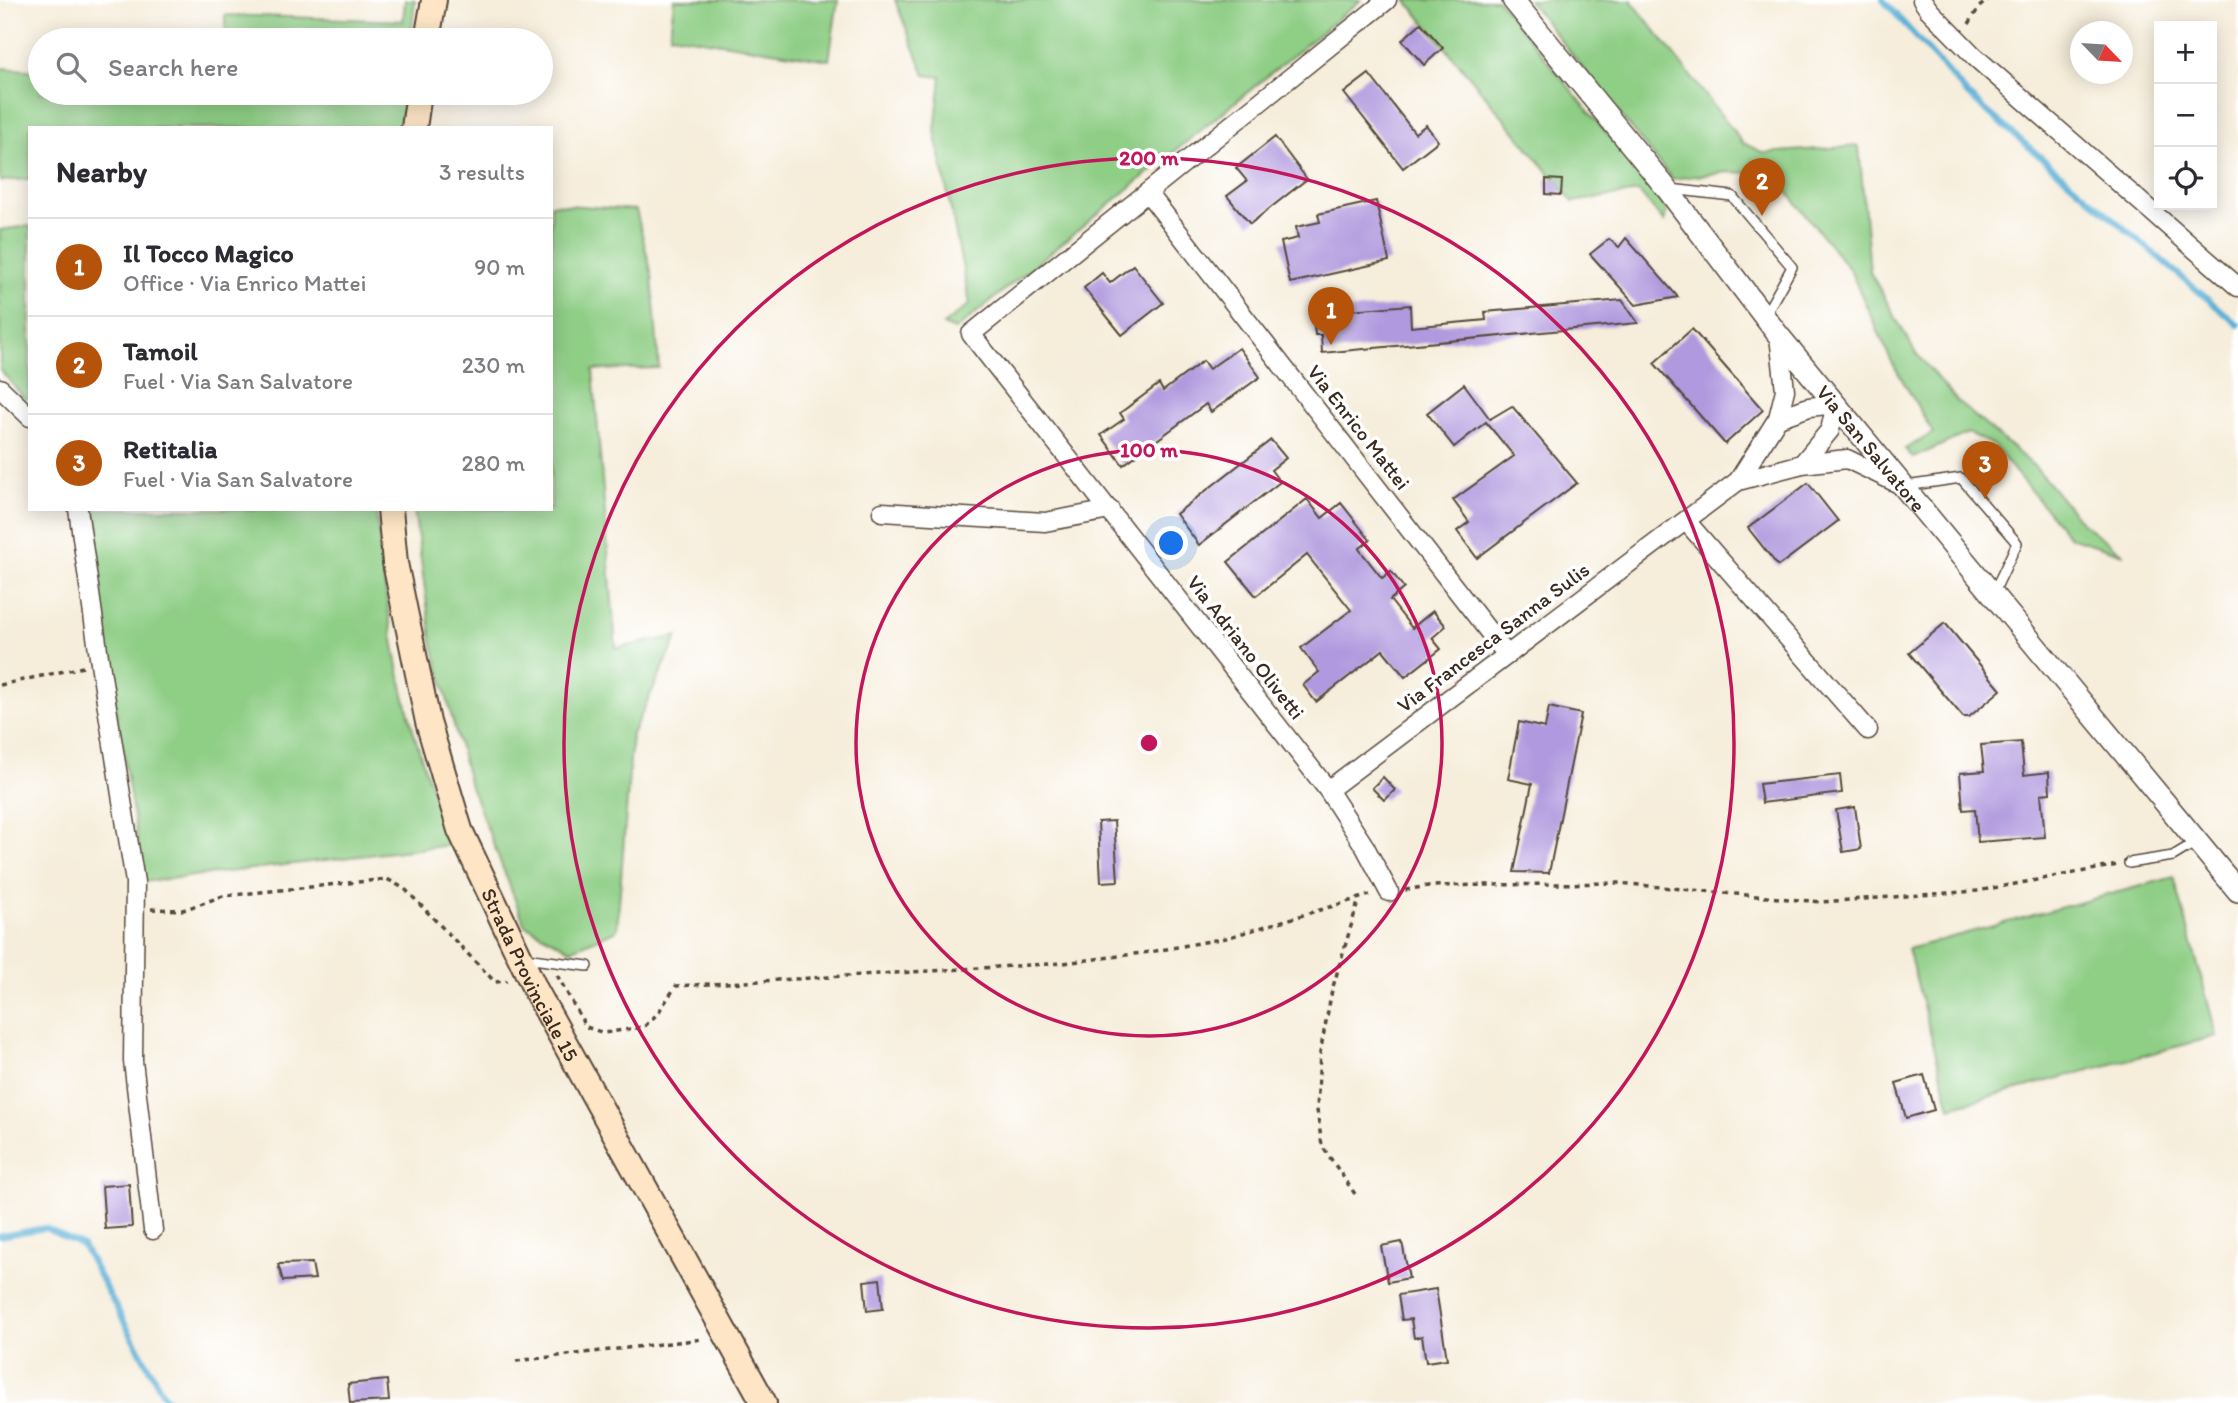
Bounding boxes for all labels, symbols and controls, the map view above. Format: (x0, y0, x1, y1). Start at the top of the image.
north arrow (2070, 21, 2133, 84)
map controls (2154, 21, 2217, 210)
button: + (2154, 21, 2217, 84)
search box (28, 28, 553, 105)
icon: search (52, 48, 90, 86)
text: Search here (108, 51, 238, 83)
button: − (2154, 84, 2217, 147)
text: 200 m (1119, 145, 1179, 170)
button: locate (2154, 147, 2217, 210)
text: Nearby (56, 153, 147, 190)
text: 3 results (439, 158, 525, 186)
pin: 2 (1739, 158, 1785, 216)
text: Il Tocco Magico (123, 237, 294, 269)
text: 1 (74, 253, 84, 281)
text: 90 m (474, 253, 525, 281)
text: Office · Via Enrico Mattei (123, 269, 366, 297)
pin: 1 (1308, 287, 1354, 345)
text: Tamoil (123, 335, 198, 367)
text: 2 (73, 351, 85, 379)
text: 230 m (462, 351, 525, 379)
street label: Via Enrico Mattei (1302, 359, 1416, 495)
text: Fuel · Via San Salvatore (123, 367, 353, 395)
street label: Via San Salvatore (1812, 379, 1931, 517)
text: Retitalia (123, 433, 217, 465)
text: 100 m (1120, 437, 1178, 462)
pin: 3 (1962, 441, 2008, 499)
text: 3 (73, 449, 85, 477)
text: 280 m (462, 449, 525, 477)
text: Fuel · Via San Salvatore (123, 465, 353, 493)
your location (1154, 526, 1188, 560)
street label: Via Francesca Sanna Sulis (1392, 557, 1594, 717)
street label: Via Adriano Olivetti (1182, 570, 1310, 724)
centre of rings (1137, 731, 1161, 755)
street label: Strada Provinciale 15 (477, 884, 585, 1065)

